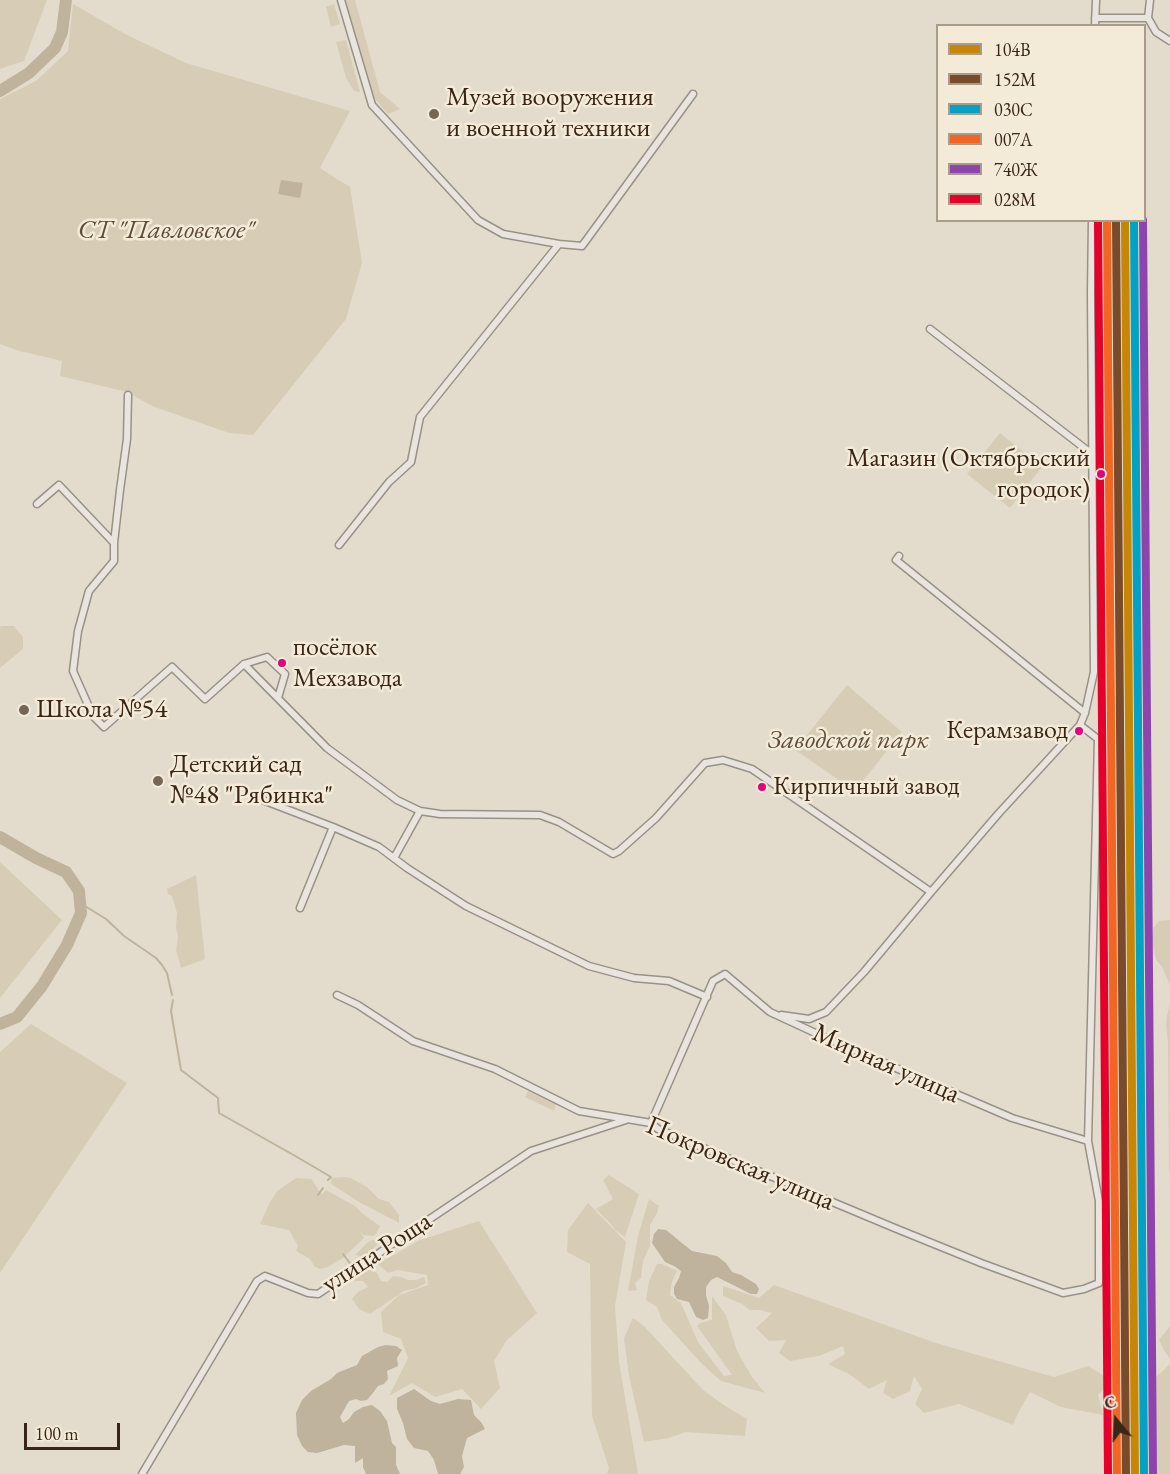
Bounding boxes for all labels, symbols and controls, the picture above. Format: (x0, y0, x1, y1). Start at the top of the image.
legend (936, 24, 1146, 222)
text: 104В (994, 38, 1031, 61)
text: 152М (994, 68, 1036, 91)
place label: Музей вооружения и военной техники (446, 82, 654, 145)
text: 030C (994, 98, 1033, 121)
marker: Музей вооружения и военной техники (427, 107, 441, 121)
text: 007А (994, 128, 1032, 151)
text: 740Ж (994, 158, 1038, 181)
text: 028М (994, 188, 1036, 211)
park label: СТ "Павловское" (78, 215, 254, 247)
place label: Магазин (Октябрьский городок) (847, 443, 1090, 504)
marker: Магазин (Октябрьский городок) (1095, 468, 1107, 480)
place label: посёлок Мехзавода (293, 632, 402, 694)
marker: посёлок Мехзавода (276, 657, 288, 669)
place label: Школа №54 (36, 694, 167, 726)
marker: Школа №54 (17, 703, 31, 717)
place label: Керамзавод (946, 715, 1068, 747)
park label: Заводской парк (767, 725, 929, 757)
marker: Керамзавод (1073, 725, 1085, 737)
place label: Детский сад №48 "Рябинка" (170, 749, 333, 812)
place label: Кирпичный завод (773, 771, 960, 803)
marker: Детский сад №48 "Рябинка" (151, 774, 165, 788)
marker: Кирпичный завод (756, 781, 768, 793)
street label: Мирная улица (807, 1017, 965, 1111)
street label: Покровская улица (641, 1110, 839, 1218)
street label: улица Роща (316, 1205, 438, 1301)
north arrow (1086, 1390, 1146, 1450)
text: С (1102, 1391, 1119, 1414)
scale bar (27, 1411, 123, 1449)
text: 100 m (35, 1422, 79, 1445)

